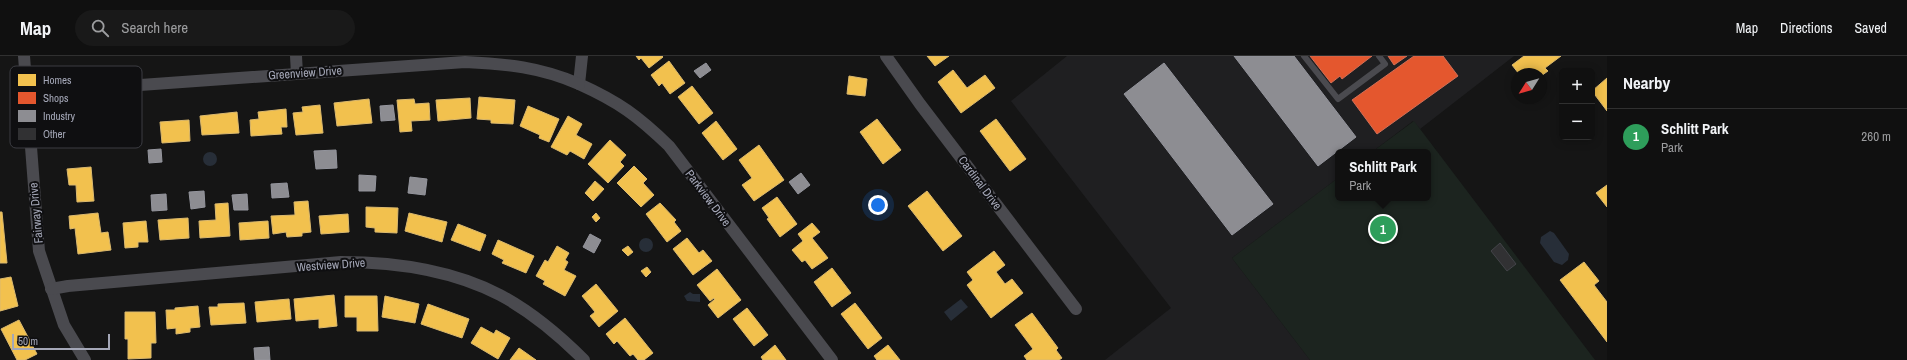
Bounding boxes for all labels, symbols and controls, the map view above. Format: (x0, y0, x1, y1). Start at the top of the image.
search box (75, 10, 355, 46)
text: Map (20, 15, 51, 41)
icon: search (89, 17, 111, 39)
text: Search here (121, 17, 188, 38)
text: Map (1736, 19, 1758, 37)
text: Directions (1780, 19, 1832, 37)
text: Saved (1854, 19, 1887, 37)
street label: Greenview Drive (268, 62, 342, 84)
legend (10, 66, 142, 148)
north arrow (1511, 68, 1547, 104)
map controls (1559, 68, 1595, 140)
button: + (1559, 68, 1595, 104)
text: Nearby (1623, 71, 1670, 94)
text: Homes (43, 73, 72, 87)
text: Shops (43, 91, 69, 105)
button: − (1559, 104, 1595, 140)
text: Industry (43, 109, 76, 123)
text: Schlitt Park (1661, 118, 1729, 139)
text: Other (43, 127, 66, 141)
text: 1 (1633, 128, 1639, 145)
text: 260 m (1861, 128, 1891, 145)
text: Park (1661, 139, 1683, 156)
popup (1335, 149, 1431, 201)
street label: Cardinal Drive (955, 153, 1005, 213)
text: Schlitt Park (1349, 156, 1417, 177)
street label: Parkview Drive (682, 167, 734, 229)
text: Park (1349, 177, 1371, 194)
street label: Fairway Drive (25, 182, 47, 244)
your location (868, 195, 888, 215)
pin: 1 (1370, 214, 1396, 244)
street label: Westview Drive (296, 255, 366, 275)
scale bar (12, 332, 110, 351)
text: 50 m (18, 334, 38, 348)

